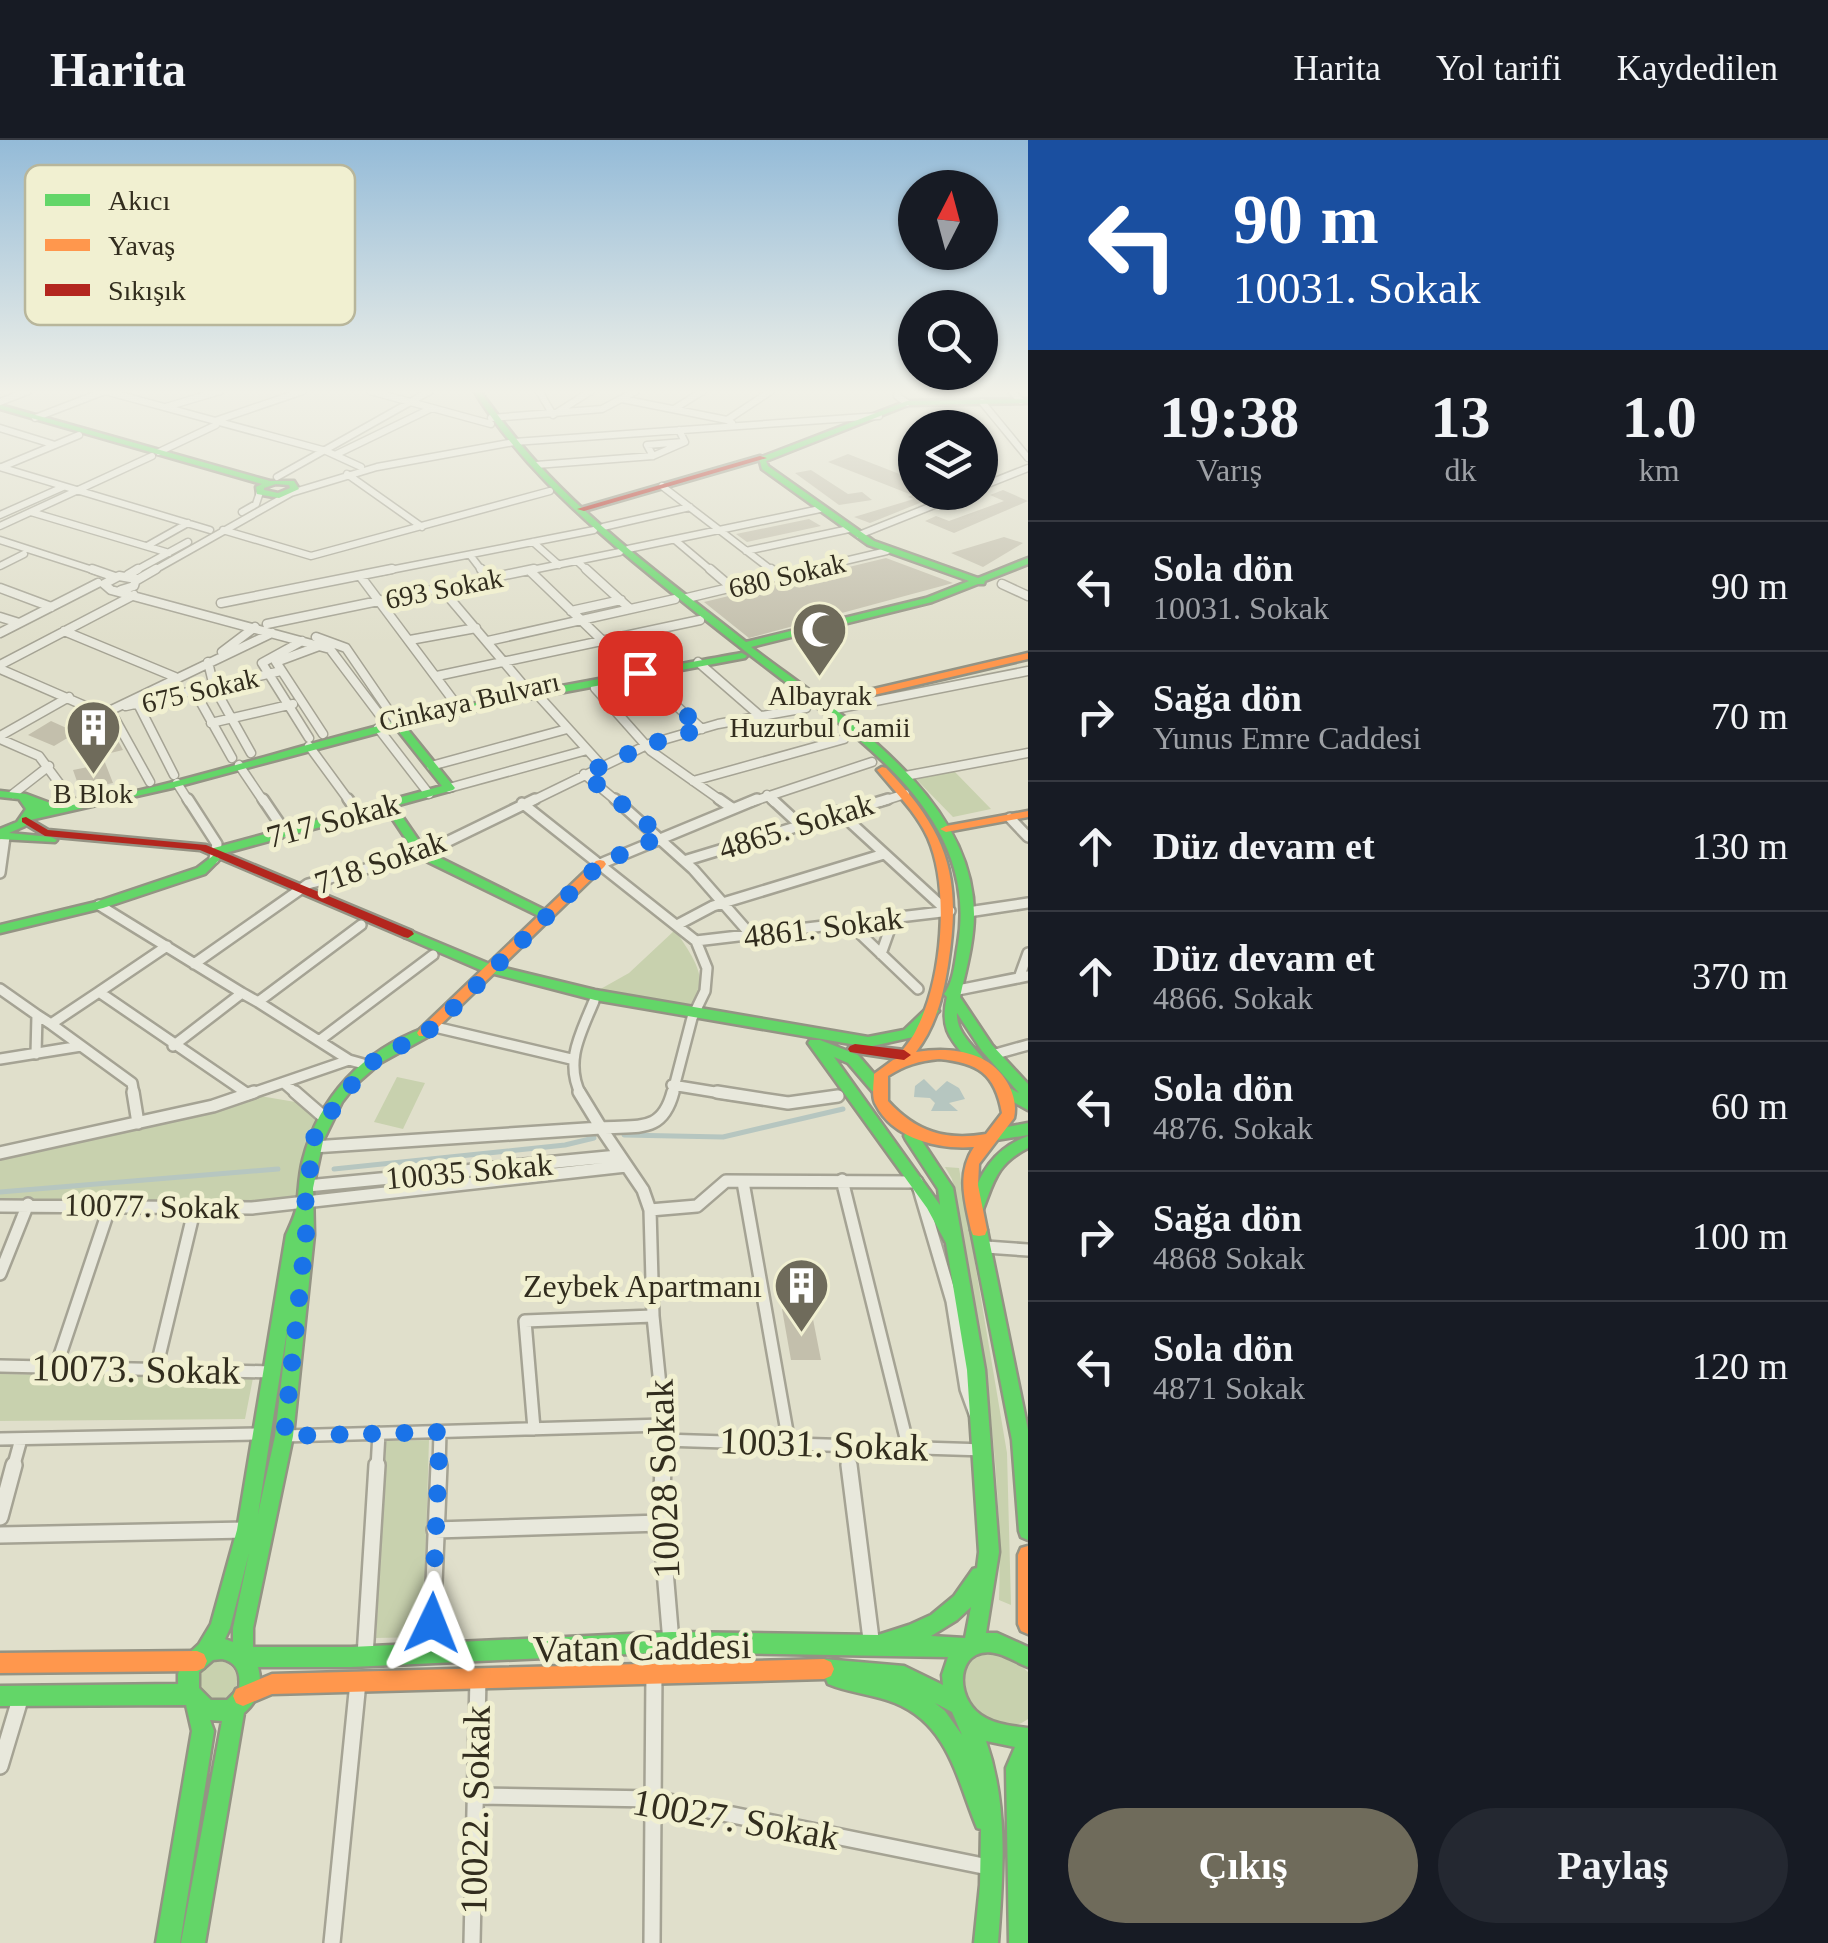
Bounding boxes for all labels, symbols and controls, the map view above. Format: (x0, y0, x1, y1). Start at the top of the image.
text: Harita (50, 43, 186, 96)
text: Harita (1293, 49, 1381, 88)
text: Yol tarifi (1436, 49, 1562, 88)
text: Kaydedilen (1617, 49, 1778, 88)
legend (25, 165, 355, 325)
north arrow (898, 170, 998, 270)
map controls (898, 170, 998, 510)
icon: left (1068, 180, 1198, 310)
text: 90 m (1233, 181, 1379, 258)
text: Akıcı (108, 185, 170, 216)
text: Yavaş (108, 230, 175, 261)
text: 10031. Sokak (1233, 263, 1481, 313)
text: Sıkışık (108, 275, 186, 306)
button: search (898, 290, 998, 390)
text: 19:38 (1159, 384, 1299, 450)
text: 13 (1430, 384, 1490, 450)
text: 1.0 (1622, 384, 1697, 450)
button: layers (898, 410, 998, 510)
text: Varış (1196, 452, 1262, 488)
text: dk (1444, 452, 1476, 488)
text: km (1639, 452, 1680, 488)
street label: 680 Sokak (726, 547, 849, 604)
text: Sola dön (1153, 547, 1293, 589)
icon: left (1068, 559, 1123, 614)
street label: 693 Sokak (383, 562, 505, 615)
text: 90 m (1711, 565, 1788, 607)
text: 10031. Sokak (1153, 590, 1329, 626)
mosque icon: Albayrak Huzurbul Camii (790, 599, 850, 678)
pin (598, 631, 683, 716)
icon: arrive (613, 646, 668, 701)
street label: 675 Sokak (139, 662, 262, 719)
street label: Cinkaya Bulvarı (376, 666, 563, 737)
text: Sağa dön (1153, 677, 1302, 719)
place label: Albayrak Huzurbul Camii (729, 680, 911, 743)
icon: right (1068, 689, 1123, 744)
text: 70 m (1711, 695, 1788, 737)
building icon: B Blok (63, 697, 123, 776)
text: Yunus Emre Caddesi (1153, 720, 1421, 756)
place label: B Blok (53, 778, 133, 809)
street label: 717 Sokak (263, 785, 403, 855)
street label: 4865. Sokak (714, 785, 878, 867)
icon: ahead (1068, 819, 1123, 874)
street label: 718 Sokak (310, 823, 450, 901)
text: Düz devam et (1153, 825, 1375, 867)
text: 130 m (1692, 825, 1788, 867)
street label: 4861. Sokak (741, 899, 905, 955)
text: Düz devam et (1153, 937, 1375, 979)
icon: ahead (1068, 949, 1123, 1004)
text: 370 m (1692, 955, 1788, 997)
text: 4866. Sokak (1153, 980, 1313, 1016)
text: Sola dön (1153, 1067, 1293, 1109)
icon: left (1068, 1079, 1123, 1134)
text: 60 m (1711, 1085, 1788, 1127)
text: 4876. Sokak (1153, 1110, 1313, 1146)
street label: 10035 Sokak (384, 1146, 554, 1196)
street label: 10077. Sokak (64, 1186, 240, 1226)
text: Sağa dön (1153, 1197, 1302, 1239)
icon: right (1068, 1209, 1123, 1264)
text: 100 m (1692, 1215, 1788, 1257)
text: 4868 Sokak (1153, 1240, 1305, 1276)
building icon: Zeybek Apartmanı (771, 1256, 831, 1335)
place label: Zeybek Apartmanı (523, 1268, 762, 1304)
text: Sola dön (1153, 1327, 1293, 1369)
icon: left (1068, 1339, 1123, 1394)
text: 120 m (1692, 1345, 1788, 1387)
street label: 10073. Sokak (31, 1346, 241, 1392)
text: 4871 Sokak (1153, 1370, 1305, 1406)
street label: 10028 Sokak (639, 1379, 687, 1579)
street label: 10031. Sokak (719, 1419, 929, 1469)
position arrow (380, 1571, 484, 1675)
street label: Vatan Caddesi (532, 1624, 752, 1670)
street label: 10022. Sokak (452, 1705, 498, 1915)
street label: 10027. Sokak (629, 1780, 843, 1858)
button: Çıkış (1068, 1808, 1418, 1923)
button: Paylaş (1438, 1808, 1788, 1923)

